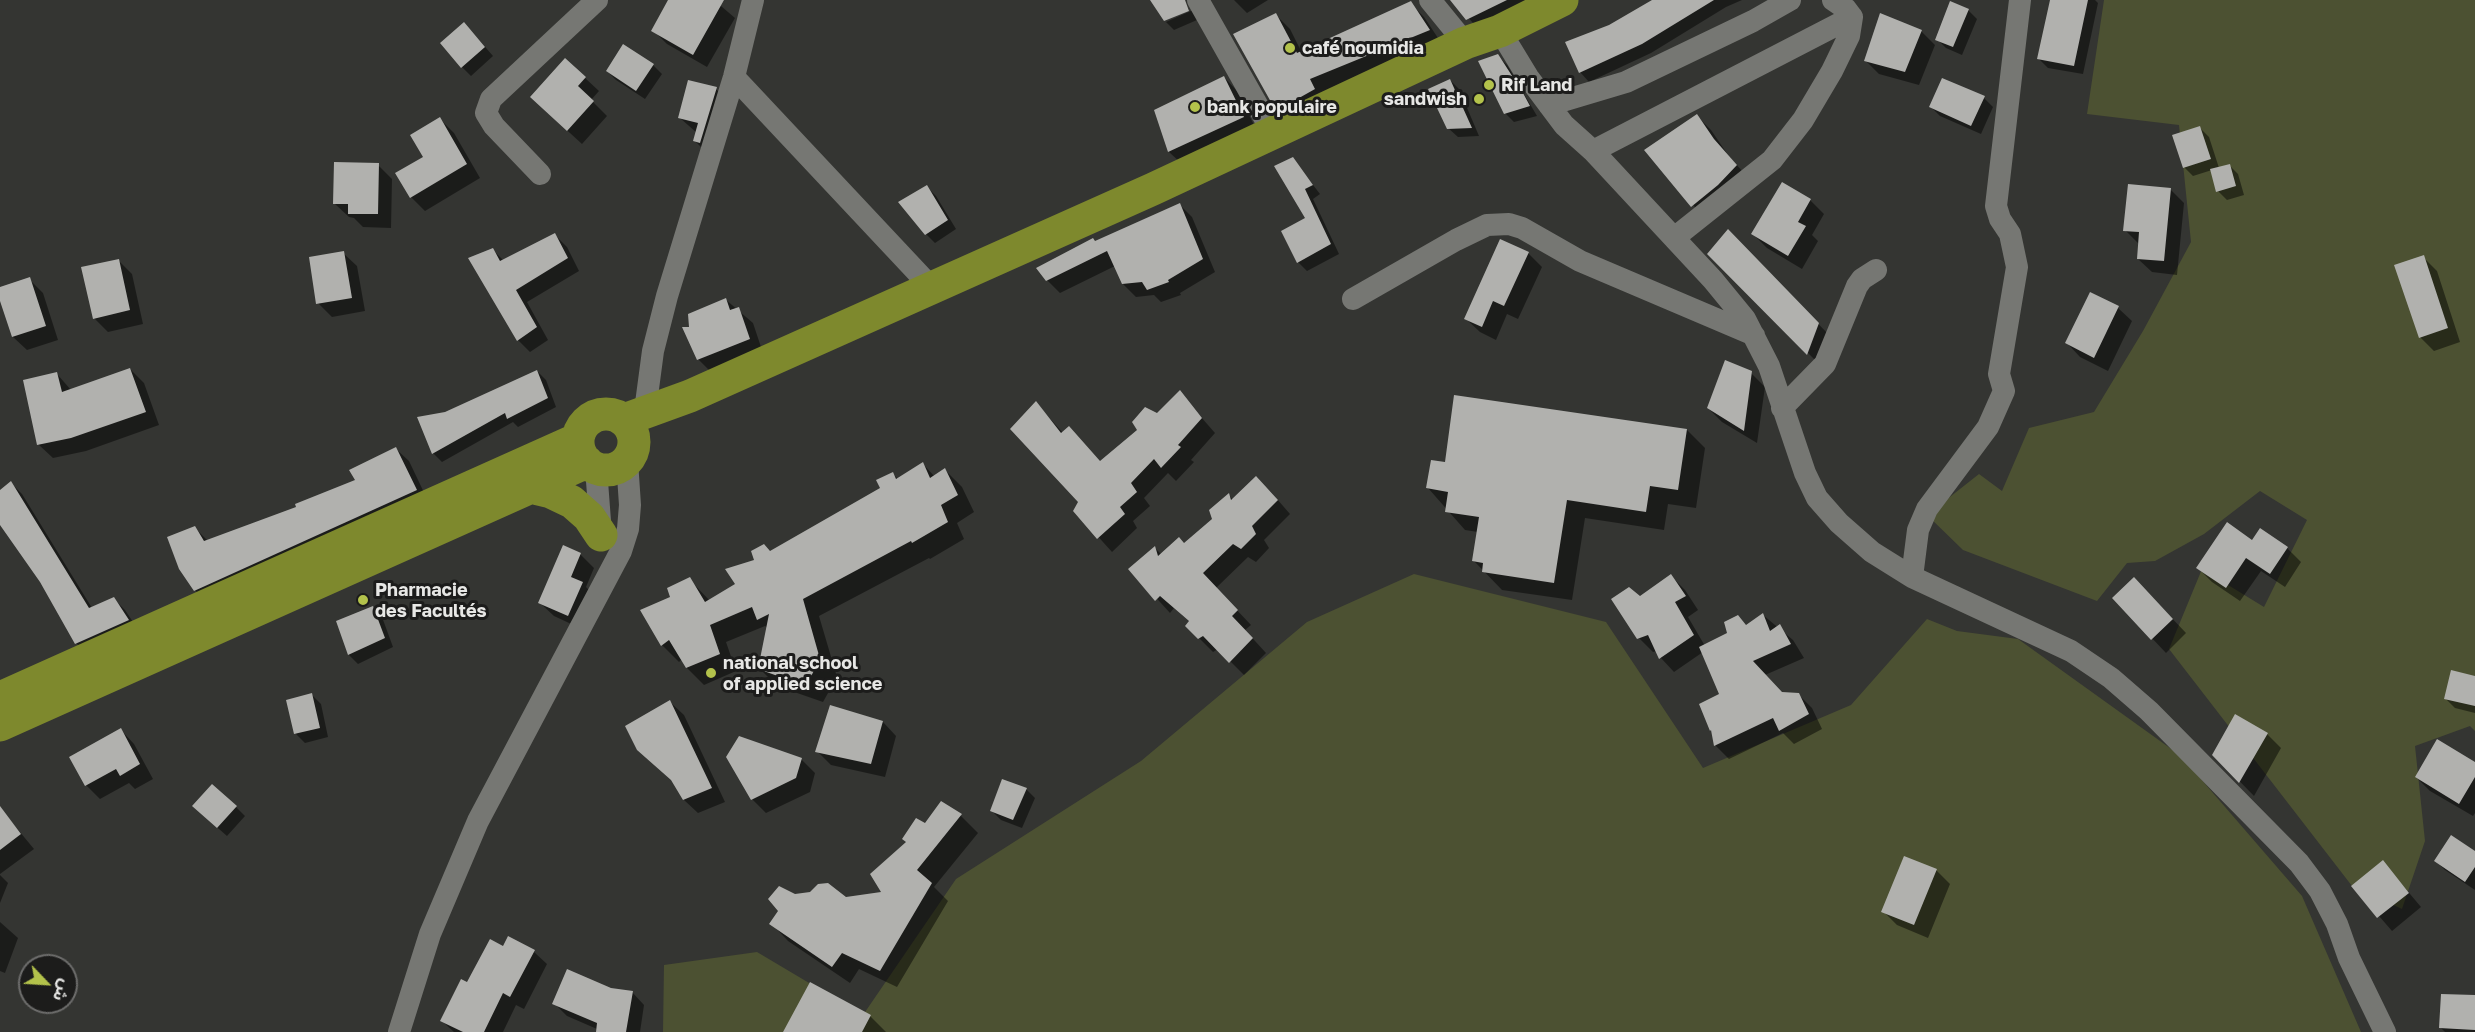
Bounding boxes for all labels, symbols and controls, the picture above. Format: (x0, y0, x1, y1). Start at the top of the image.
place label: café noumidia (1302, 37, 1424, 59)
marker: café noumidia (1283, 41, 1297, 55)
place label: Rif Land (1501, 74, 1572, 96)
marker: Rif Land (1482, 78, 1496, 92)
place label: sandwish (1384, 88, 1467, 110)
marker: sandwish (1472, 92, 1486, 106)
place label: bank populaire (1207, 96, 1337, 118)
marker: bank populaire (1188, 100, 1202, 114)
place label: Pharmacie des Facultés (375, 579, 487, 622)
marker: Pharmacie des Facultés (356, 593, 370, 607)
place label: national school of applied science (723, 652, 882, 694)
marker: national school of applied science (704, 666, 718, 680)
north arrow (18, 954, 78, 1014)
text: ش (49, 977, 76, 1005)

